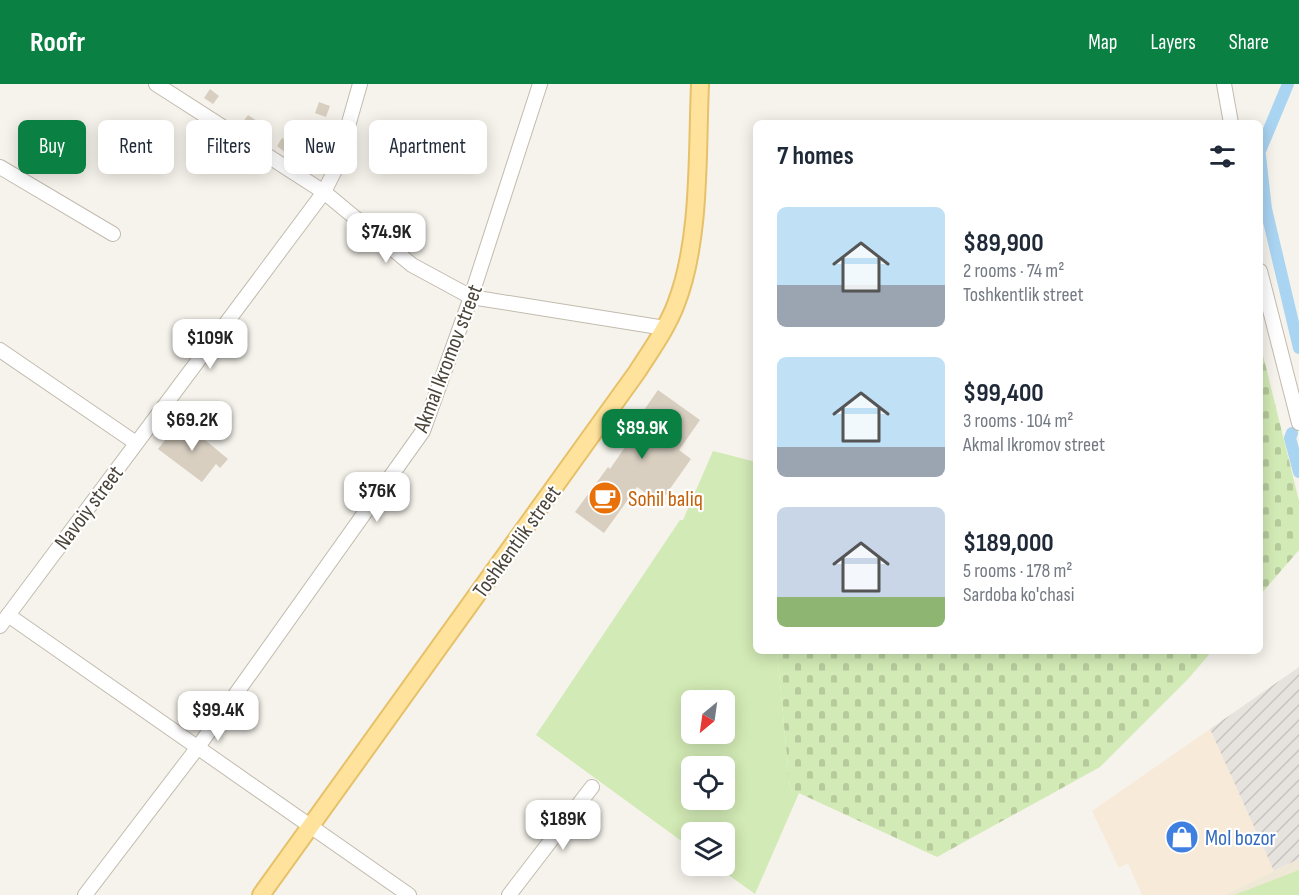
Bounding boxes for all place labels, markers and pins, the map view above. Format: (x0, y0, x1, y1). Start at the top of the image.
pin: $74.9K (337, 213, 435, 264)
pin: $109K (168, 319, 252, 370)
pin: $69.2K (143, 401, 241, 452)
pin: $89.9K (593, 409, 691, 460)
pin: $76K (341, 472, 413, 523)
cafe icon: Sohil baliq (587, 480, 623, 516)
place label: Sohil baliq (628, 486, 703, 513)
pin: $99.4K (169, 691, 267, 742)
pin: $189K (521, 800, 605, 851)
shop icon: Mol bozor (1164, 819, 1200, 855)
place label: Mol bozor (1205, 825, 1276, 852)

